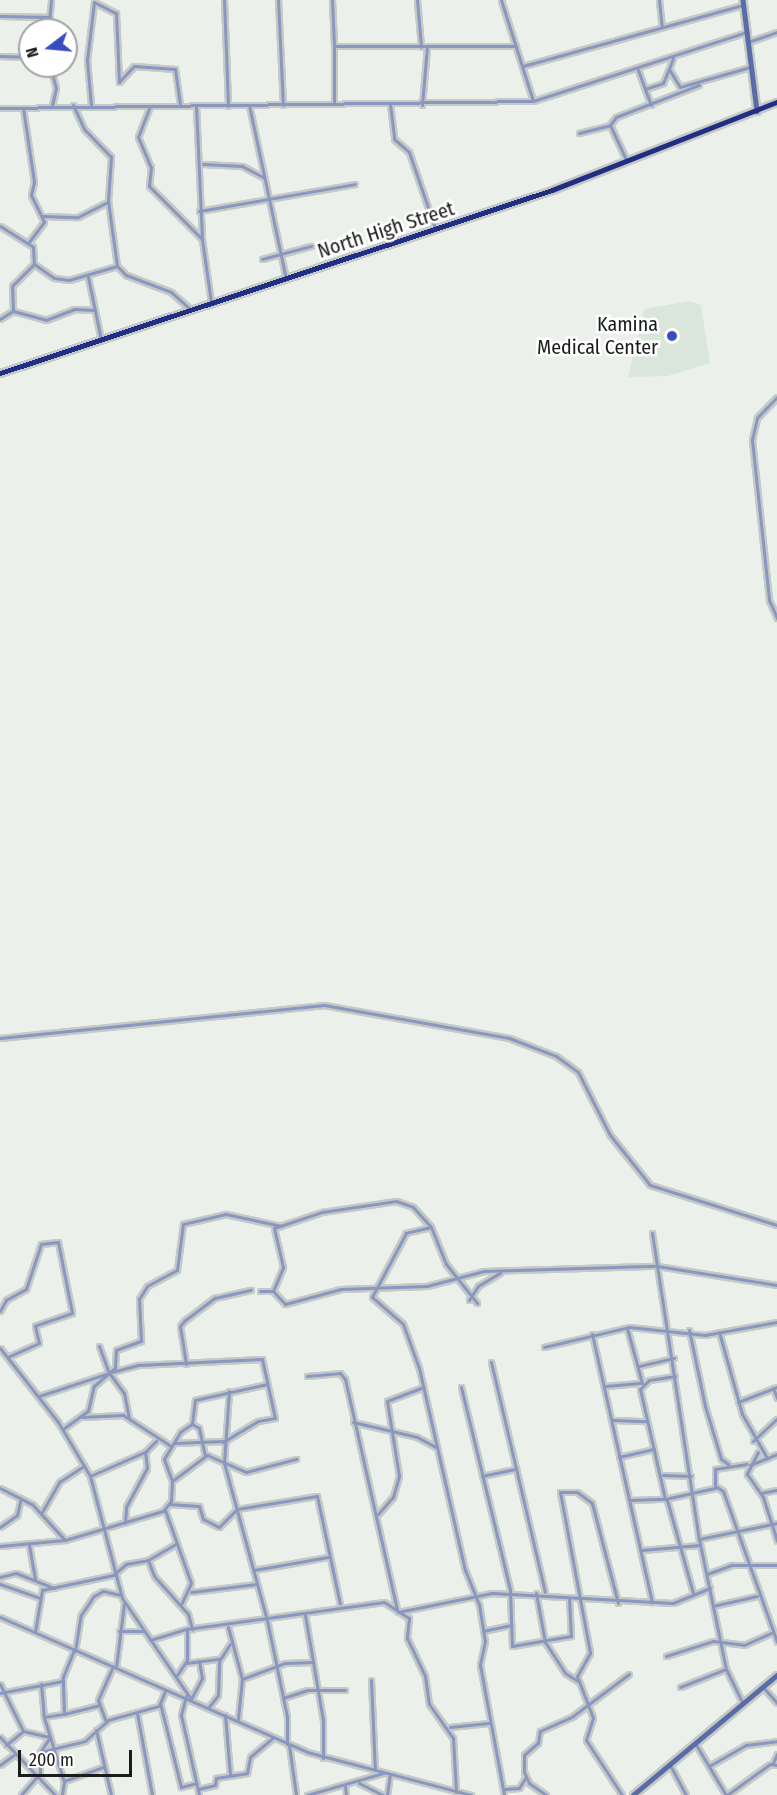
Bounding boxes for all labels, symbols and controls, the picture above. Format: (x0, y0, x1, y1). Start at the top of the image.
north arrow (18, 18, 78, 78)
text: N (22, 45, 43, 60)
street label: North High Street (315, 197, 457, 263)
place label: Kamina Medical Center (537, 312, 658, 359)
marker: Kamina Medical Center (663, 327, 681, 345)
scale bar (21, 1738, 135, 1776)
text: 200 m (29, 1749, 74, 1771)

